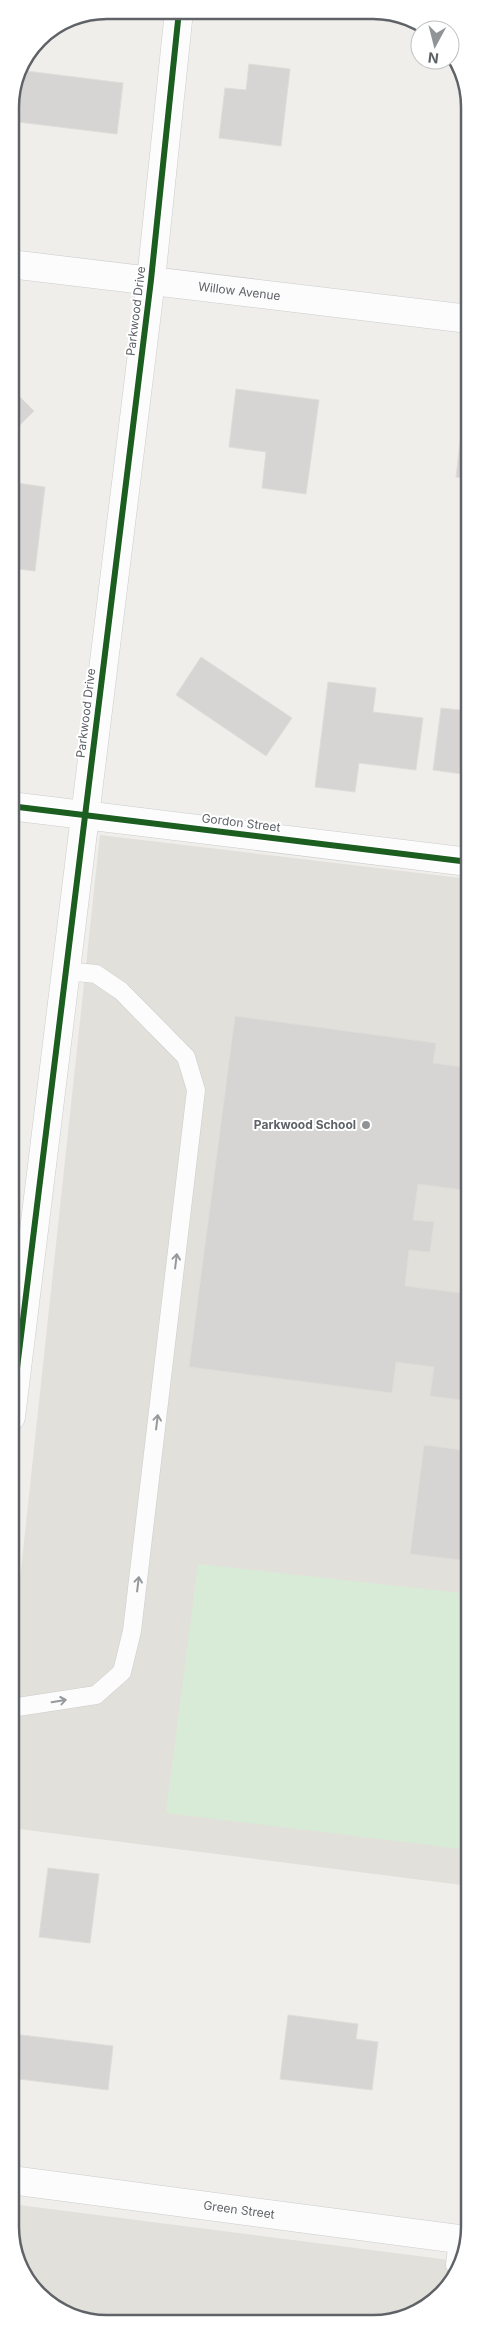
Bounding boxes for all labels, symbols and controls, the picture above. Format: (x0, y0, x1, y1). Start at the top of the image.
north arrow (410, 20, 460, 70)
text: N (427, 49, 440, 67)
street label: Parkwood Drive (123, 265, 148, 357)
street label: Willow Avenue (197, 279, 281, 303)
street label: Parkwood Drive (73, 667, 98, 759)
street label: Gordon Street (201, 810, 281, 835)
place label: Parkwood School (254, 1117, 356, 1132)
marker: Parkwood School (360, 1119, 372, 1131)
one-way arrow (171, 1253, 181, 1269)
one-way arrow (152, 1415, 162, 1431)
one-way arrow (133, 1576, 143, 1592)
one-way arrow (51, 1695, 67, 1705)
street label: Green Street (203, 2197, 276, 2222)

